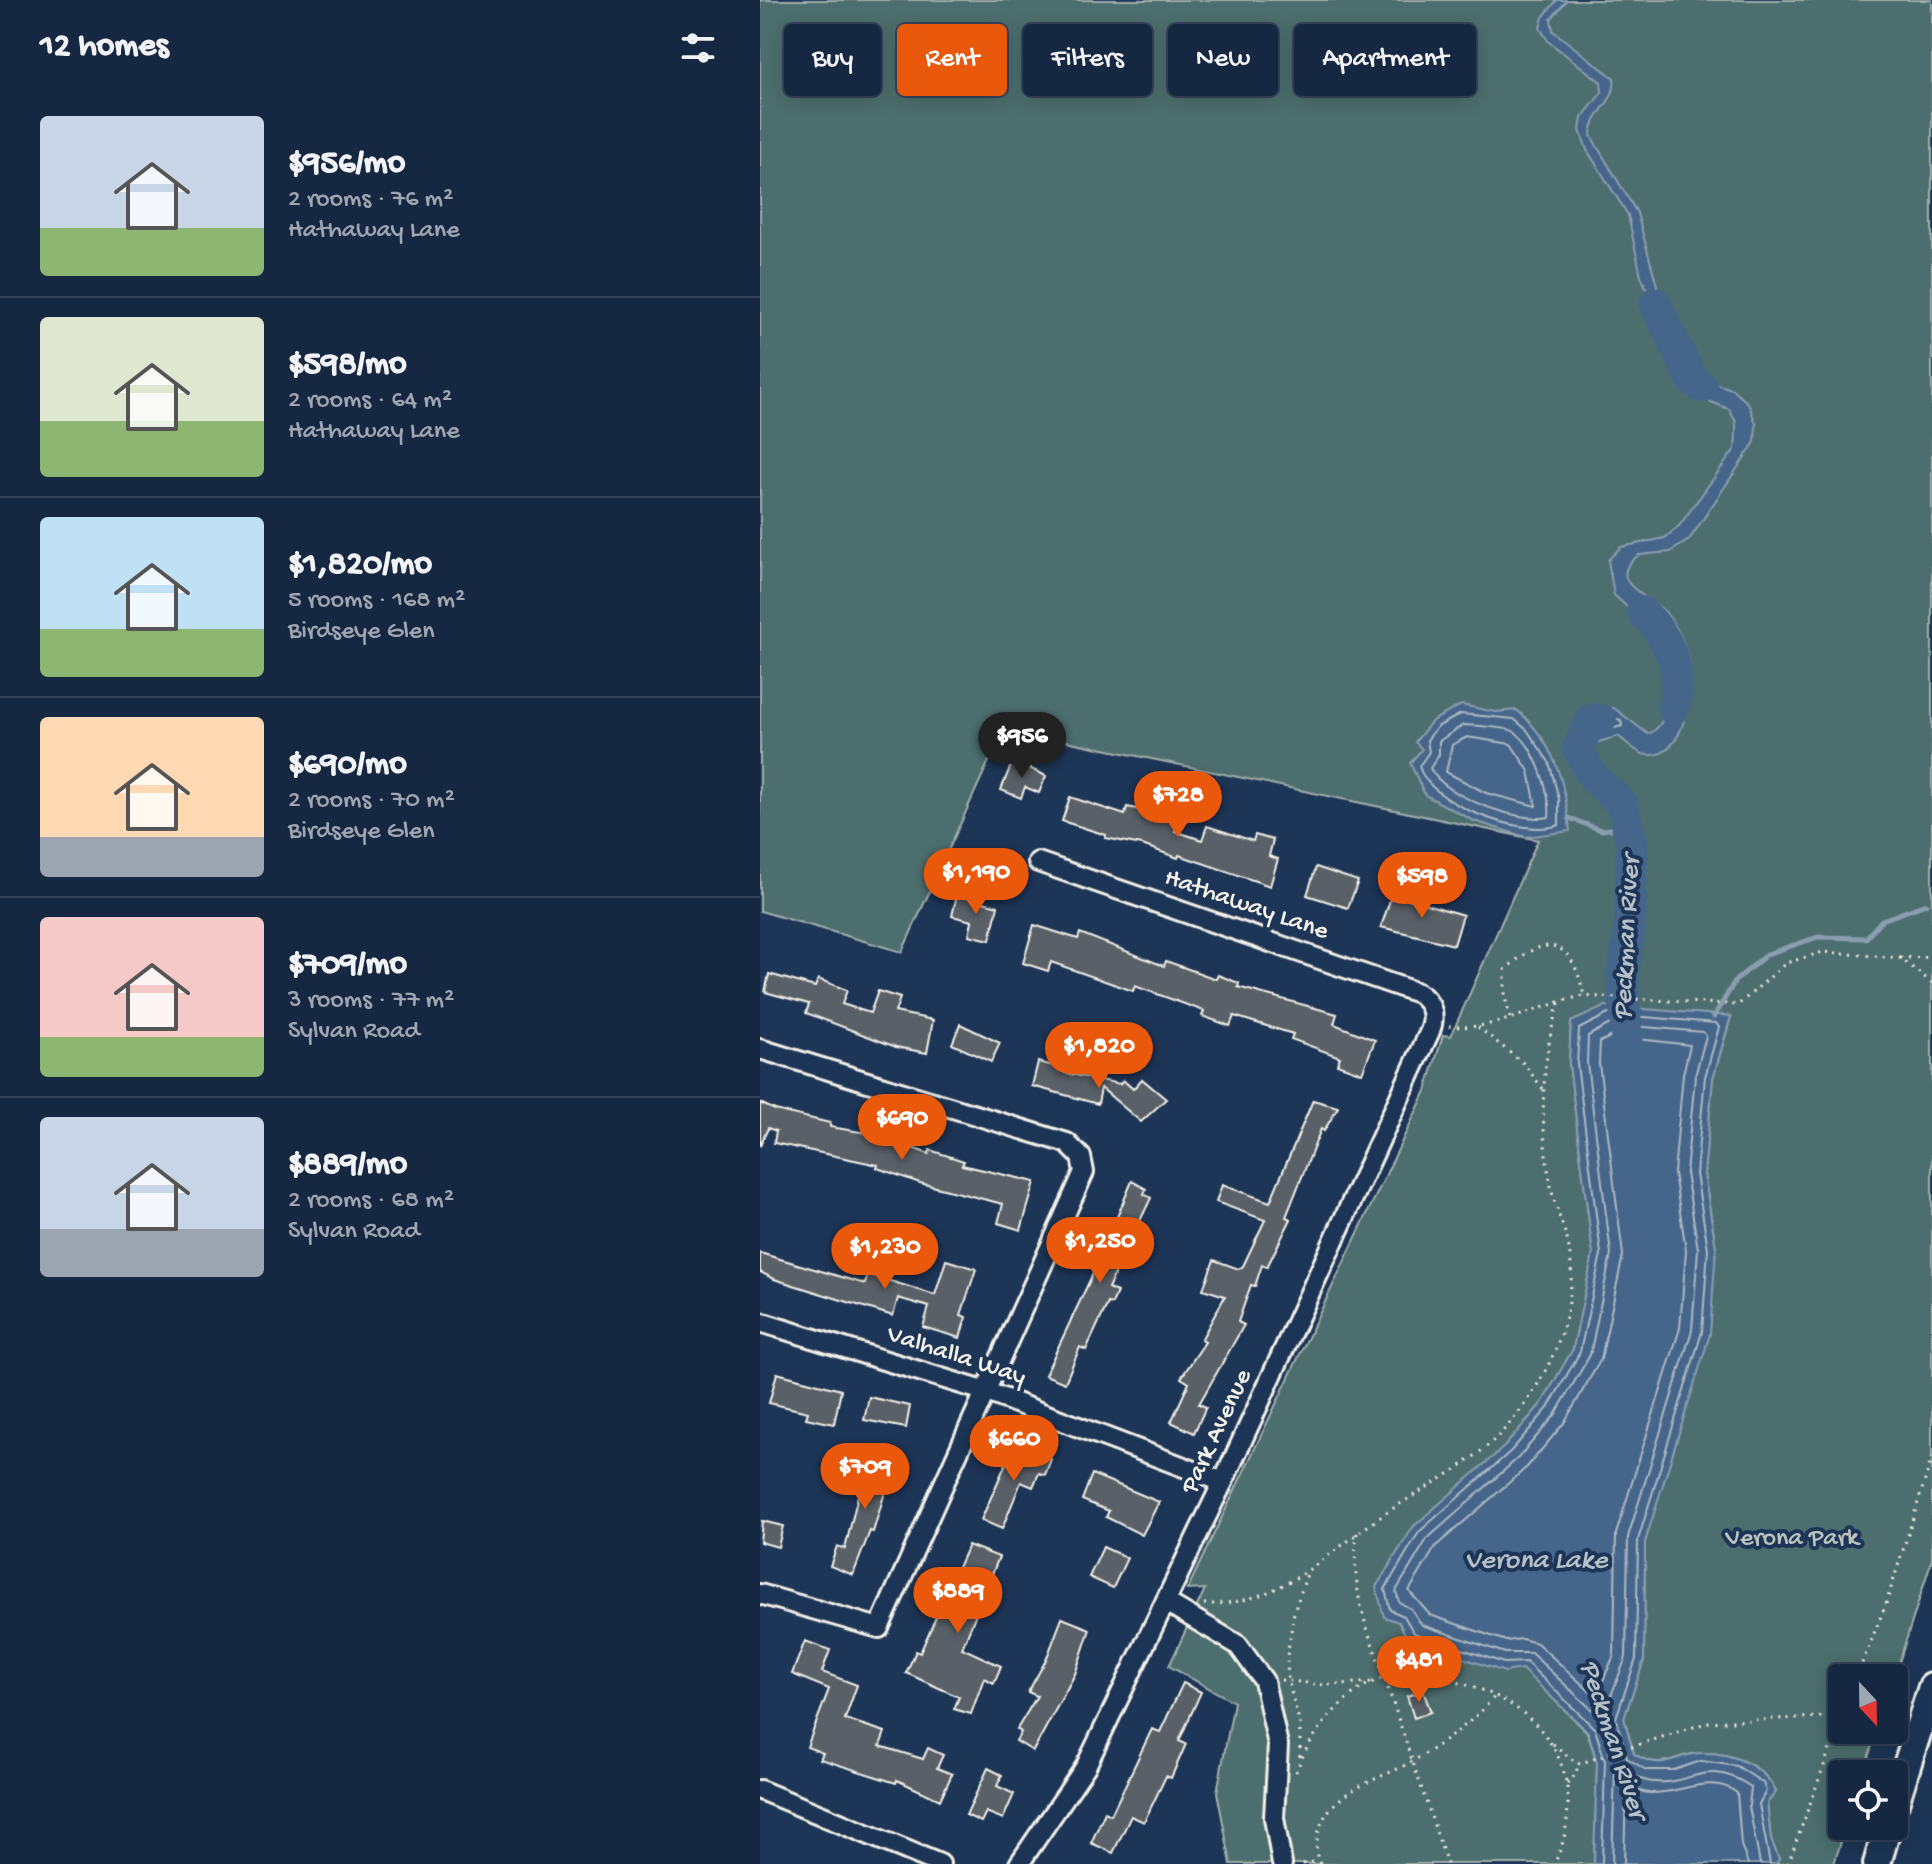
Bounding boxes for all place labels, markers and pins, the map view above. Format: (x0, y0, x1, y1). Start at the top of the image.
pin: $956 (975, 712, 1069, 780)
pin: $728 (1131, 771, 1225, 839)
pin: $1,190 (911, 848, 1041, 916)
pin: $598 (1375, 852, 1469, 920)
pin: $1,820 (1034, 1022, 1164, 1090)
pin: $690 (855, 1094, 949, 1162)
pin: $1,250 (1035, 1217, 1165, 1285)
pin: $1,230 (820, 1223, 950, 1291)
pin: $660 (967, 1415, 1061, 1483)
pin: $709 (818, 1443, 912, 1511)
pin: $889 (911, 1567, 1005, 1635)
pin: $481 (1372, 1636, 1466, 1704)

